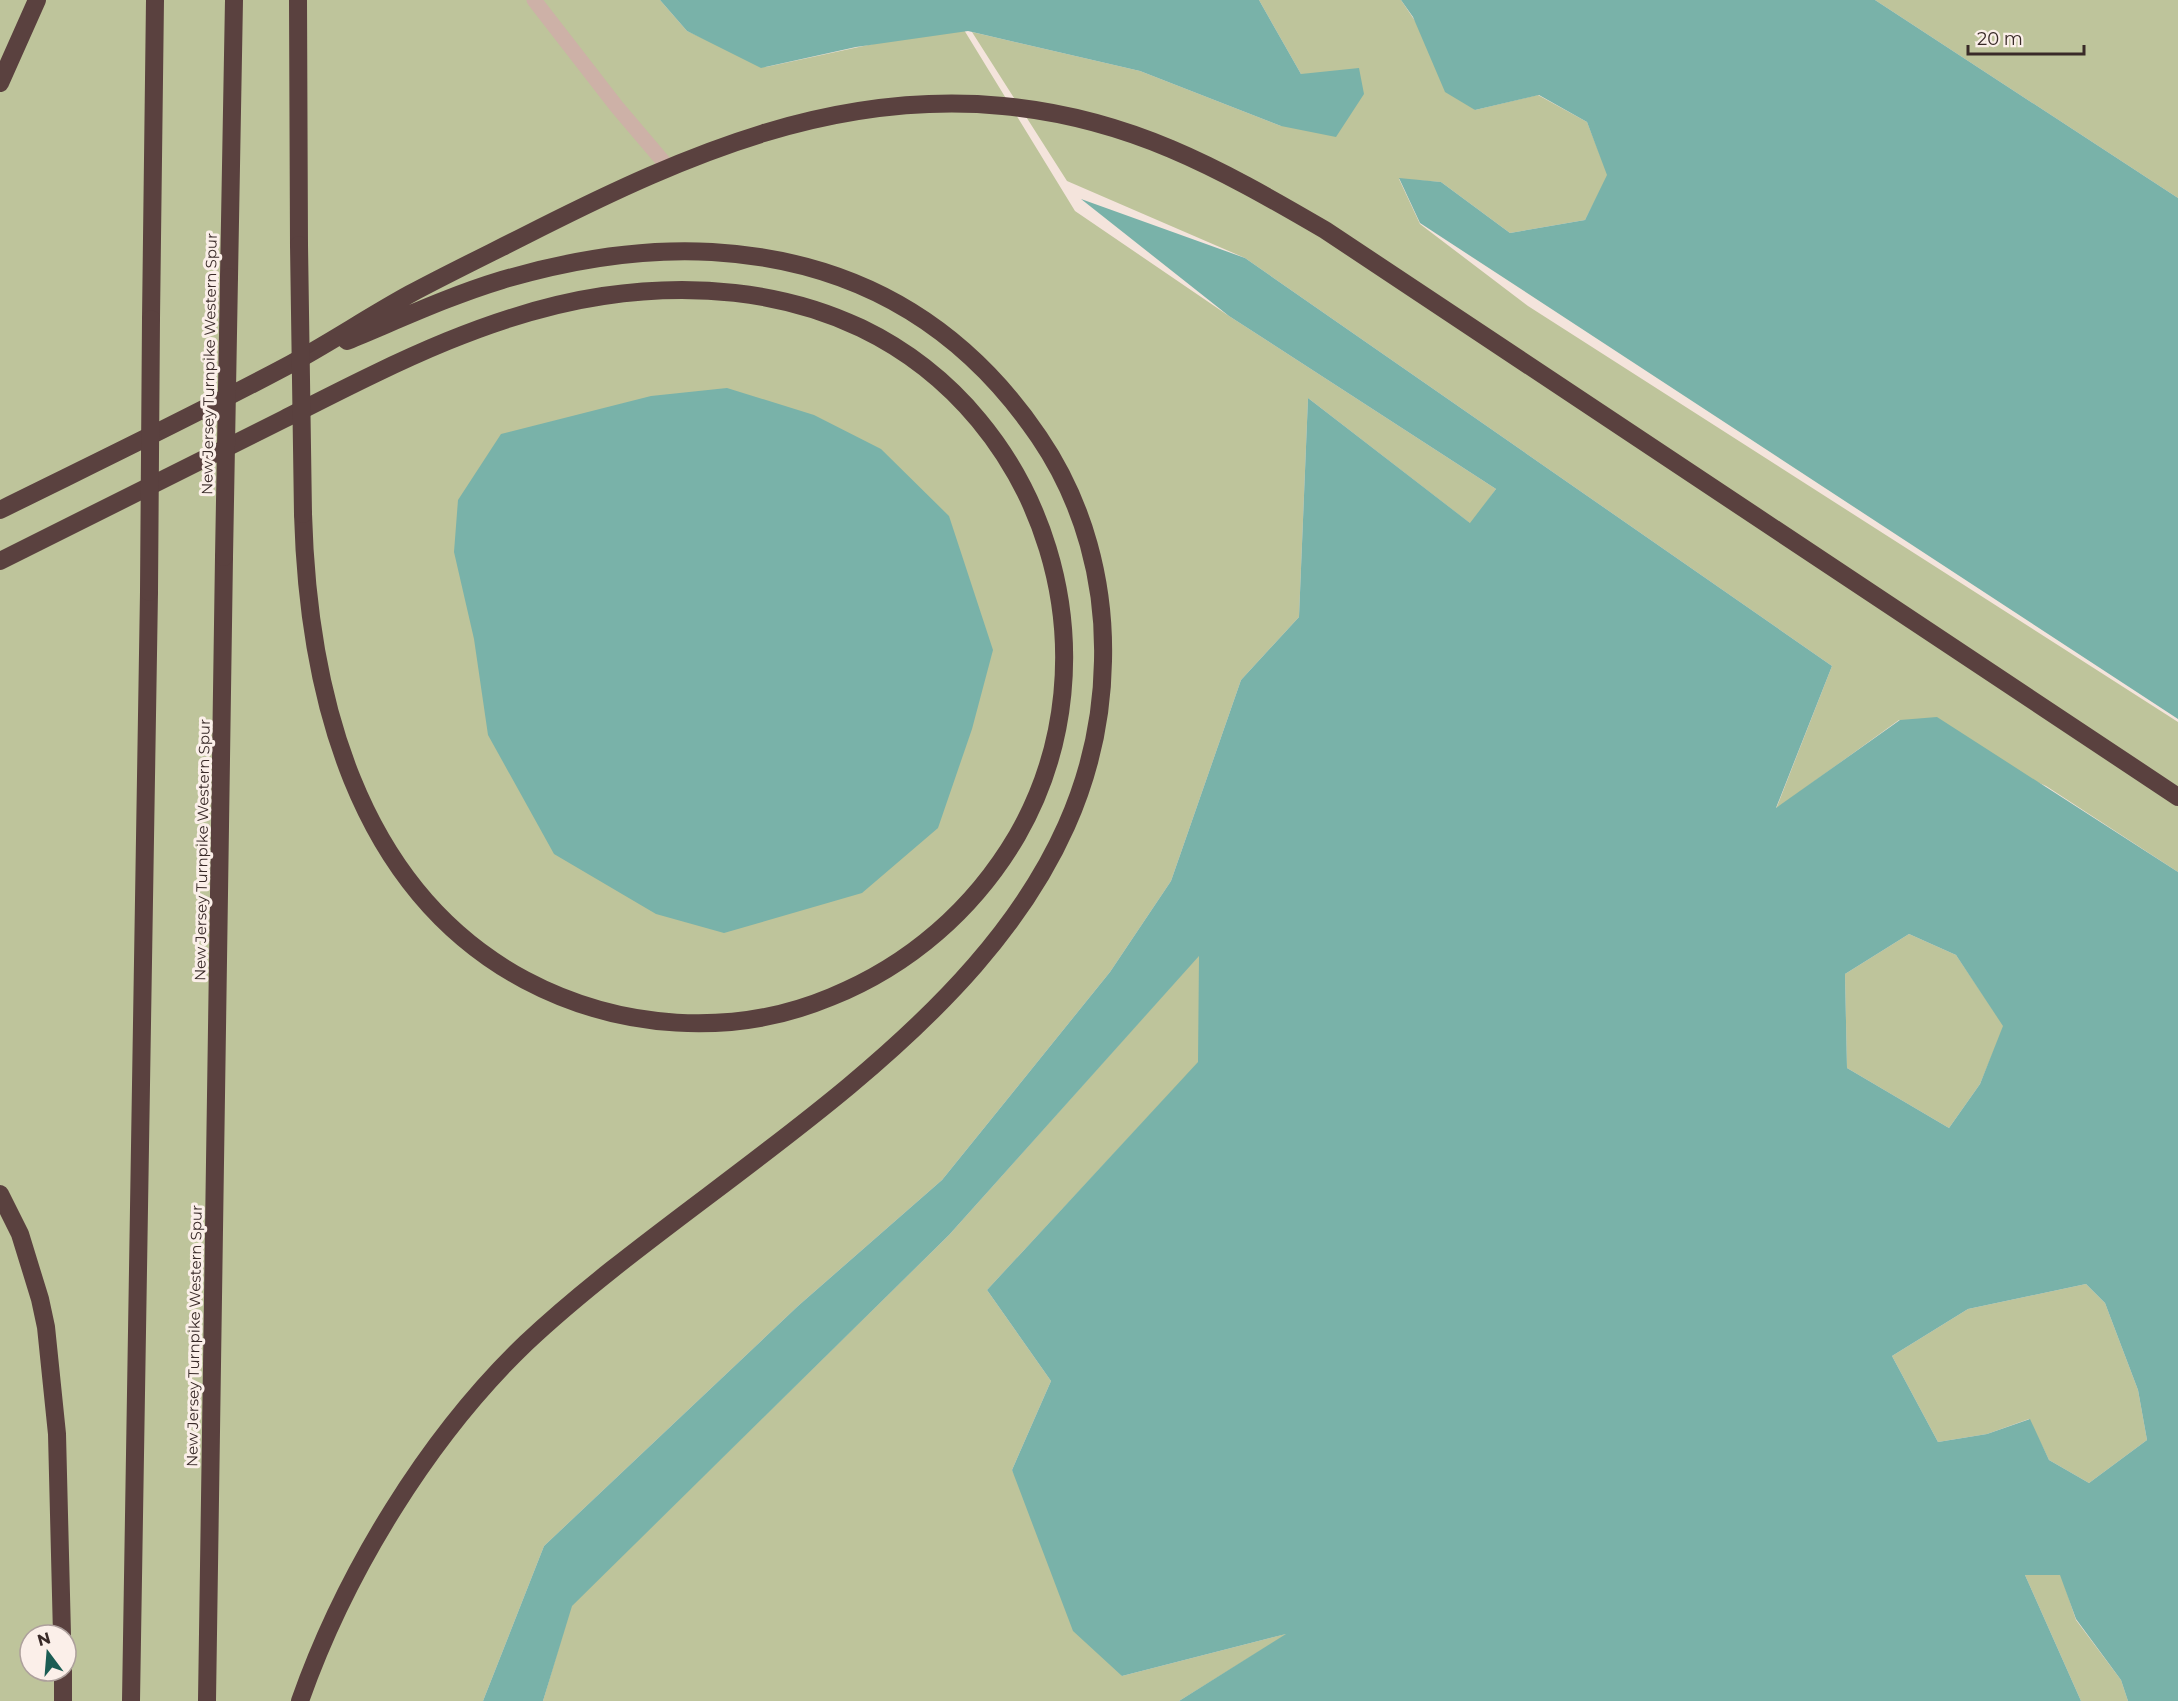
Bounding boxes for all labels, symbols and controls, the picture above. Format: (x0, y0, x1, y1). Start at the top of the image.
scale bar (1968, 18, 2084, 56)
text: 20 m (1977, 28, 2023, 50)
street label: New Jersey Turnpike Western Spur (197, 233, 221, 495)
street label: New Jersey Turnpike Western Spur (190, 719, 214, 981)
street label: New Jersey Turnpike Western Spur (182, 1205, 206, 1467)
north arrow (18, 1623, 78, 1683)
text: N (35, 1628, 53, 1650)

